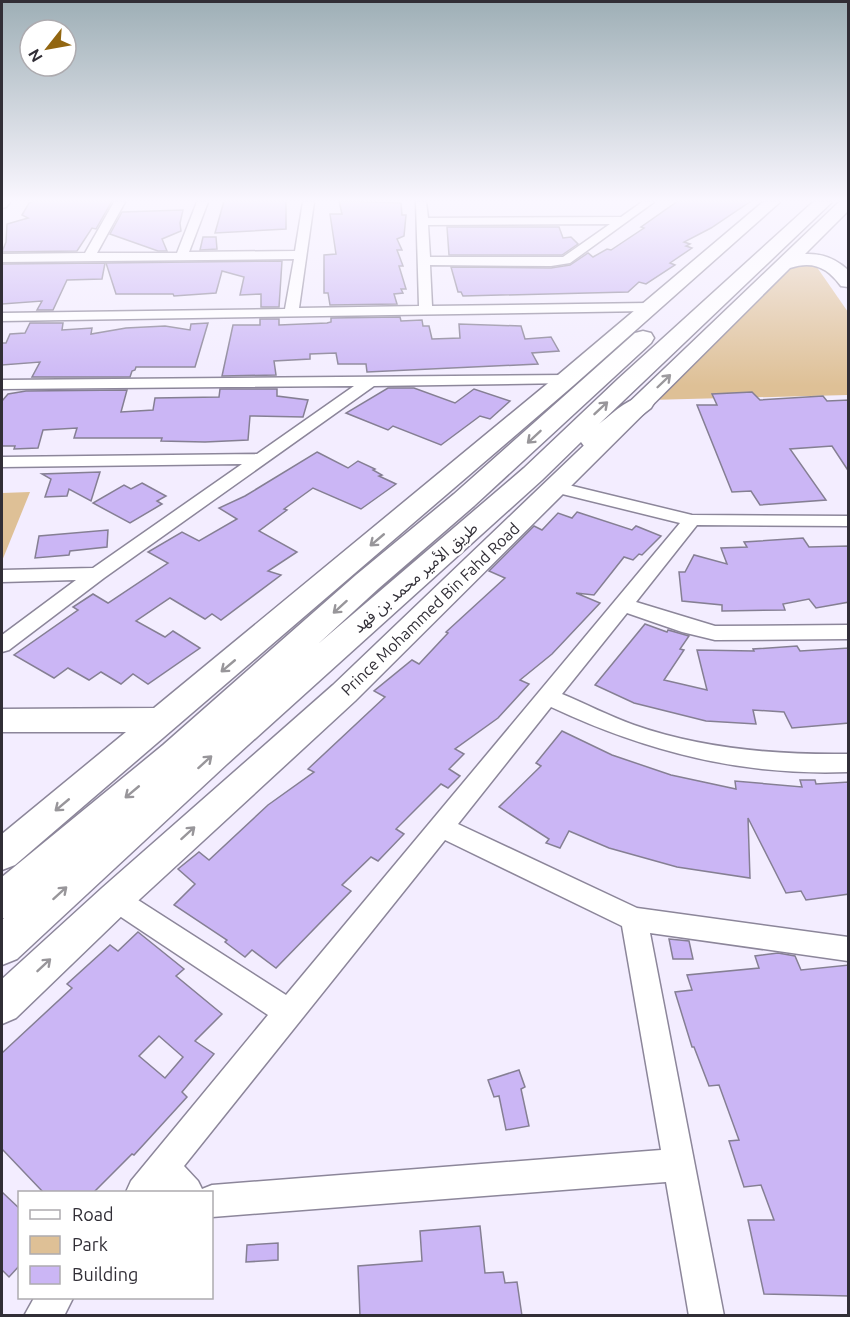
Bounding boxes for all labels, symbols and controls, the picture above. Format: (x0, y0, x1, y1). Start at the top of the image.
north arrow (18, 18, 78, 78)
text: N (24, 46, 46, 65)
one-way arrow (657, 374, 672, 389)
one-way arrow (593, 401, 608, 415)
one-way arrow (527, 430, 542, 444)
street label: طريق الأمير محمد بن فهد (349, 518, 482, 637)
street label: Prince Mohammed Bin Fahd Road (337, 519, 523, 699)
one-way arrow (369, 533, 385, 546)
one-way arrow (333, 600, 348, 614)
one-way arrow (221, 659, 236, 673)
one-way arrow (197, 755, 212, 769)
one-way arrow (124, 786, 140, 799)
one-way arrow (54, 798, 70, 811)
one-way arrow (180, 826, 195, 840)
one-way arrow (53, 886, 68, 900)
one-way arrow (36, 958, 51, 972)
legend (18, 1191, 213, 1299)
text: Road (72, 1204, 114, 1224)
text: Park (72, 1234, 108, 1254)
text: Building (72, 1264, 138, 1284)

